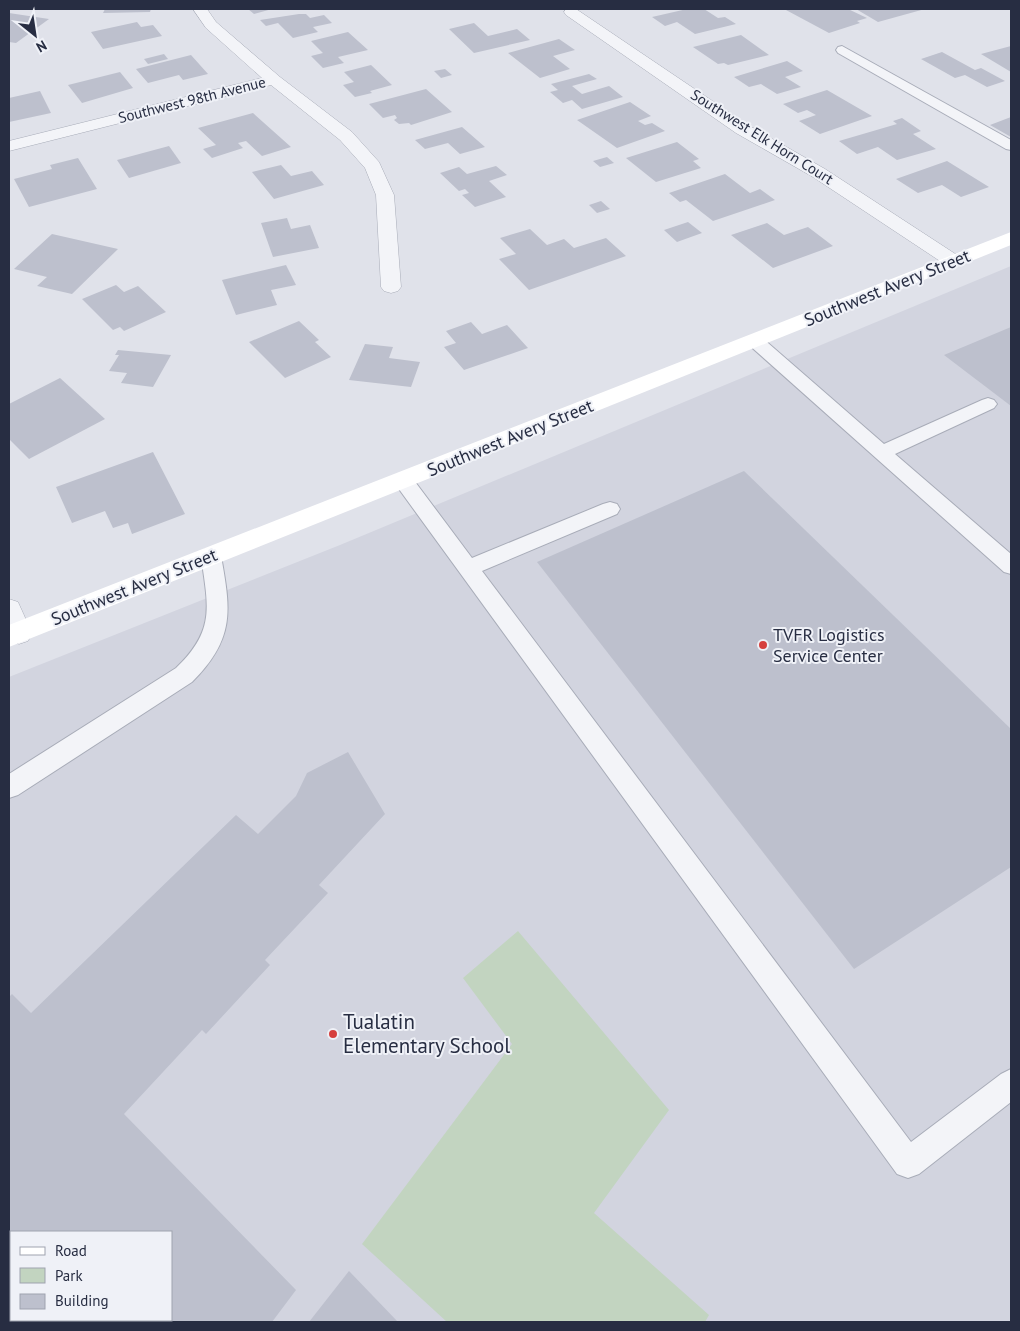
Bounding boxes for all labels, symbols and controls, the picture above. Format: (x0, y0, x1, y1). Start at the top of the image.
north arrow (10, 10, 60, 60)
text: N (33, 36, 50, 56)
street label: Southwest 98th Avenue (116, 72, 268, 127)
street label: Southwest Elk Horn Court (687, 85, 837, 188)
street label: Southwest Avery Street (800, 244, 973, 331)
street label: Southwest Avery Street (423, 394, 596, 481)
street label: Southwest Avery Street (47, 543, 220, 630)
place label: TVFR Logistics Service Center (773, 623, 885, 667)
marker: TVFR Logistics Service Center (757, 639, 769, 651)
place label: Tualatin Elementary School (343, 1008, 510, 1059)
marker: Tualatin Elementary School (327, 1028, 339, 1040)
legend (10, 1231, 172, 1321)
text: Road (55, 1241, 87, 1260)
text: Park (55, 1266, 83, 1285)
text: Building (55, 1291, 109, 1310)

